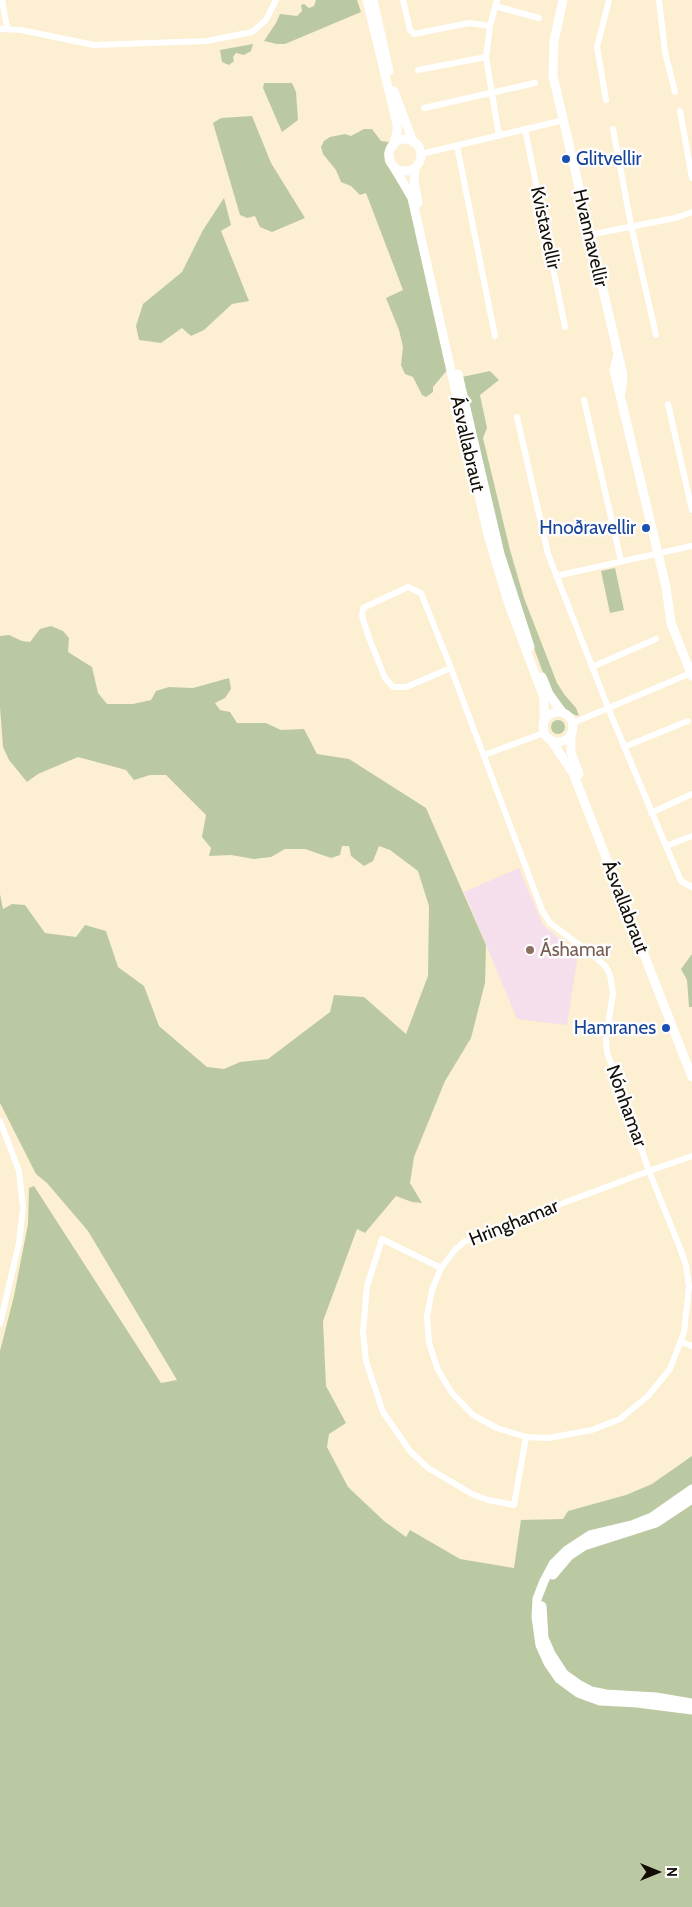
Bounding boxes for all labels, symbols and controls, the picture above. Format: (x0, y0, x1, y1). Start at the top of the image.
place label: Glitvellir (576, 148, 641, 170)
marker: Glitvellir (560, 153, 572, 165)
street label: Kvistavellir (525, 185, 565, 271)
street label: Hvannavellir (568, 187, 612, 289)
street label: Ásvallabraut (445, 394, 489, 494)
place label: Hnoðravellir (539, 517, 636, 539)
marker: Hnoðravellir (640, 522, 652, 534)
street label: Ásvallabraut (597, 857, 653, 957)
place label: Áshamar (540, 939, 611, 961)
marker: Áshamar (524, 944, 536, 956)
place label: Hamranes (574, 1017, 656, 1039)
marker: Hamranes (660, 1022, 672, 1034)
street label: Nónhamar (601, 1062, 651, 1150)
street label: Hringhamar (466, 1195, 562, 1251)
north arrow (632, 1847, 682, 1897)
text: N (663, 1867, 681, 1877)

